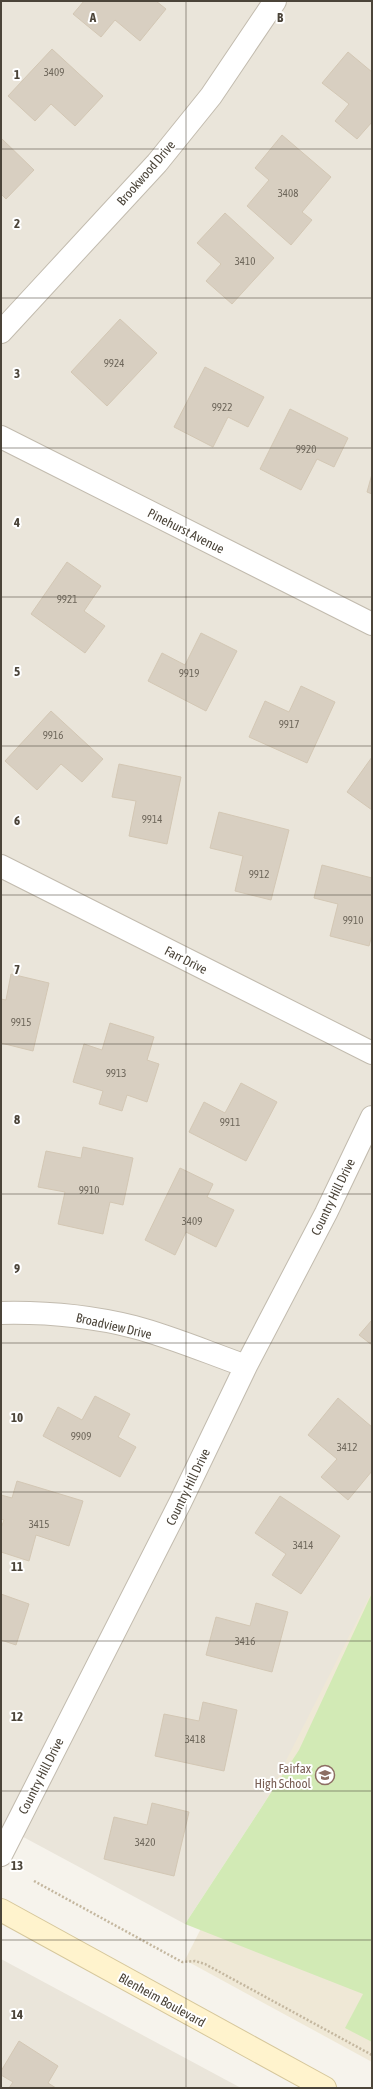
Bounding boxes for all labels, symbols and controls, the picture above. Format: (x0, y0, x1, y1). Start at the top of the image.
text: A (89, 10, 97, 25)
text: B (277, 10, 284, 25)
house number: 3409 (44, 66, 64, 78)
text: 1 (14, 67, 20, 82)
street label: Brookwood Drive (114, 137, 178, 208)
house number: 3408 (278, 187, 298, 199)
text: 2 (14, 216, 20, 231)
house number: 3410 (235, 255, 255, 267)
house number: 9924 (104, 357, 124, 369)
text: 3 (14, 366, 20, 381)
house number: 9922 (212, 401, 232, 413)
house number: 9920 (296, 443, 316, 455)
street label: Pinehurst Avenue (145, 505, 227, 557)
text: 4 (13, 515, 20, 530)
house number: 9921 (57, 593, 77, 605)
text: 5 (14, 664, 20, 679)
house number: 9919 (179, 667, 199, 679)
house number: 9917 (279, 718, 299, 730)
house number: 9916 (43, 729, 63, 741)
text: 6 (14, 813, 20, 828)
house number: 9914 (142, 813, 162, 825)
house number: 9912 (249, 868, 269, 880)
house number: 9910 (343, 914, 363, 926)
street label: Farr Drive (162, 943, 210, 977)
text: 7 (14, 962, 20, 977)
house number: 9915 (11, 1016, 31, 1028)
house number: 9913 (106, 1067, 126, 1079)
text: 8 (14, 1112, 20, 1127)
house number: 9911 (220, 1116, 240, 1128)
street label: Country Hill Drive (308, 1156, 358, 1238)
house number: 9910 (79, 1184, 99, 1196)
house number: 3409 (182, 1215, 202, 1227)
text: 9 (14, 1261, 20, 1276)
street label: Broadview Drive (75, 1310, 153, 1342)
text: 10 (11, 1410, 23, 1425)
house number: 9909 (71, 1430, 91, 1442)
house number: 3412 (337, 1441, 357, 1453)
street label: Country Hill Drive (163, 1446, 213, 1528)
house number: 3415 (29, 1518, 49, 1530)
house number: 3414 (293, 1539, 313, 1551)
text: 11 (11, 1559, 23, 1574)
house number: 3416 (235, 1635, 255, 1647)
text: 12 (11, 1709, 23, 1724)
house number: 3418 (185, 1733, 205, 1745)
street label: Country Hill Drive (15, 1735, 67, 1817)
place label: Fairfax High School (255, 1761, 312, 1791)
school or university icon: Fairfax High School (314, 1764, 336, 1786)
house number: 3420 (135, 1836, 155, 1848)
text: 13 (11, 1858, 23, 1873)
street label: Blenheim Boulevard (116, 1970, 208, 2030)
text: 14 (11, 2007, 23, 2022)

